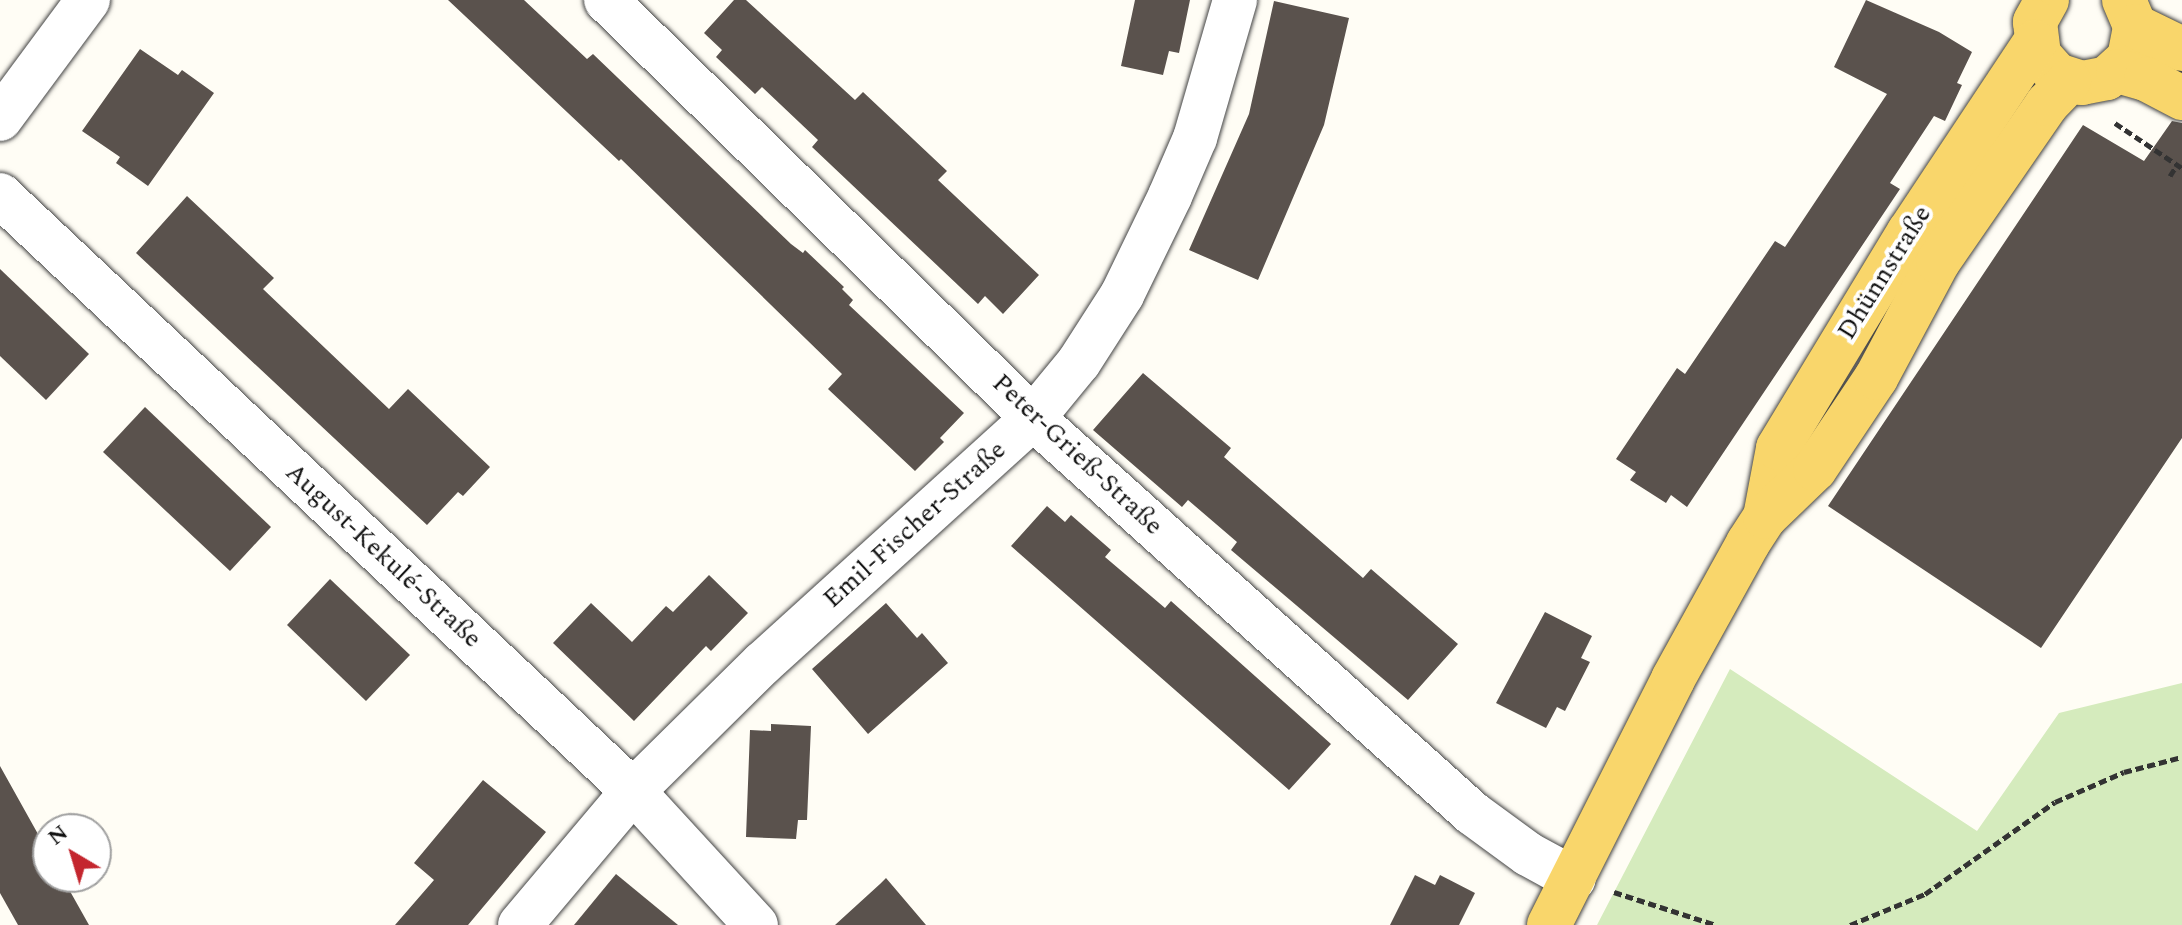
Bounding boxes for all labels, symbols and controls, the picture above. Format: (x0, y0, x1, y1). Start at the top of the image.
street label: Dhünnstraße (1831, 200, 1939, 346)
street label: Peter-Grieß-Straße (985, 368, 1169, 542)
street label: Emil-Fischer-Straße (817, 435, 1013, 615)
street label: August-Kekulé-Straße (279, 457, 487, 655)
north arrow (32, 813, 112, 893)
text: N (41, 817, 75, 854)

